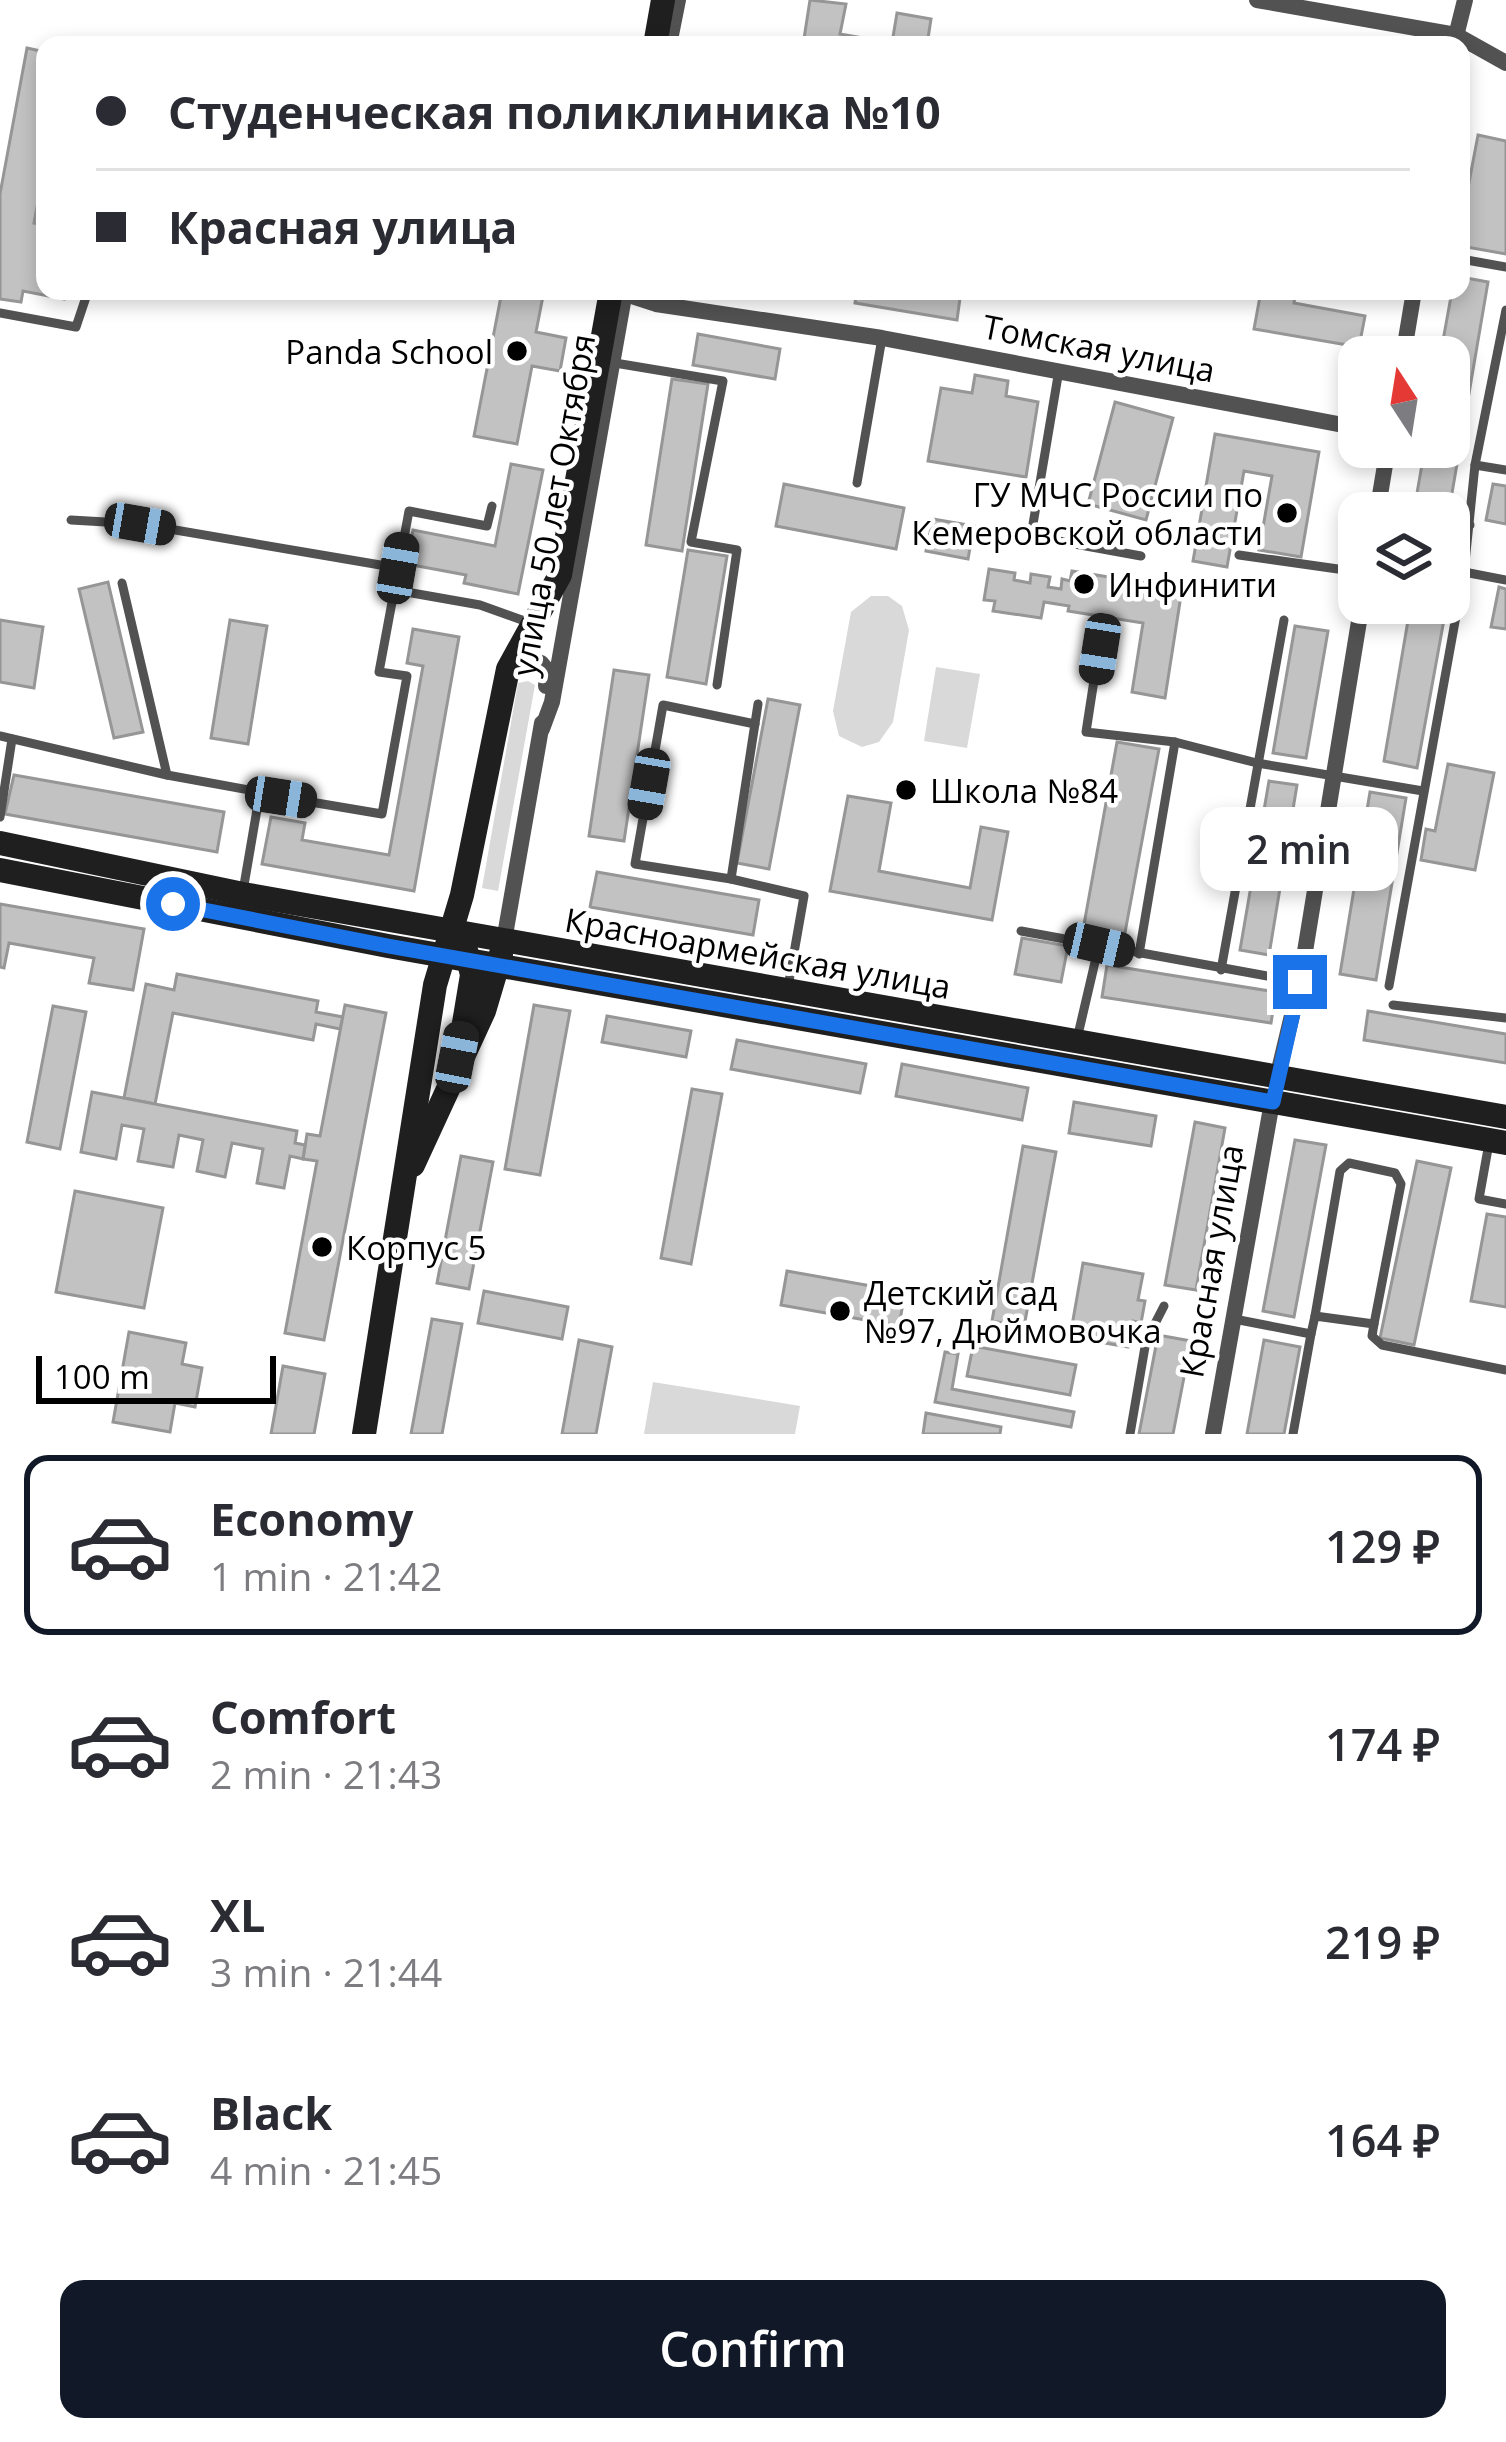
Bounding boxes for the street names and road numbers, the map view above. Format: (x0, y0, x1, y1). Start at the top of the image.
street label: Томская улица (979, 303, 1219, 393)
street label: улица 50 лет Октября (501, 331, 605, 679)
street label: Красноармейская улица (562, 897, 954, 1009)
street label: Красная улица (1168, 1141, 1254, 1381)

